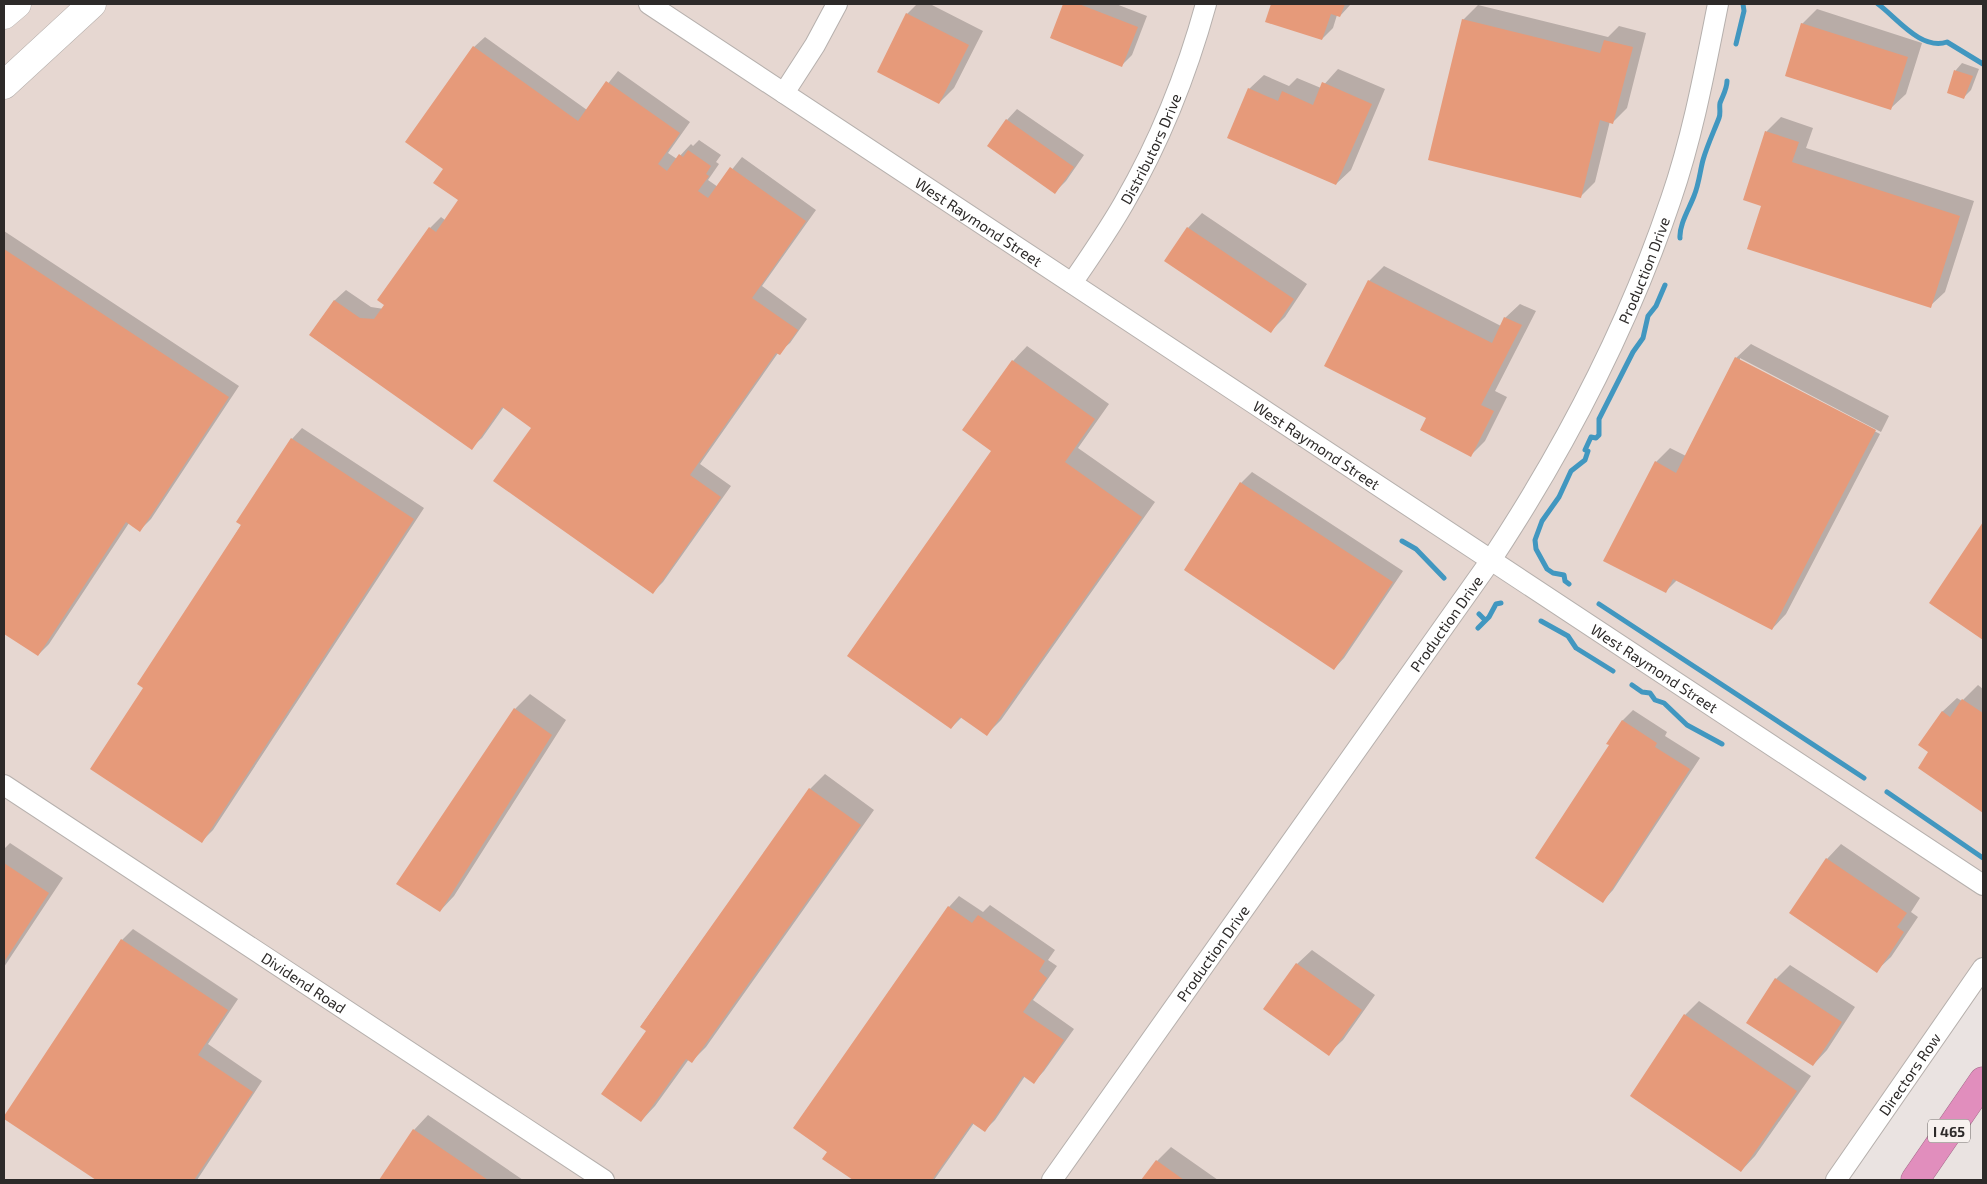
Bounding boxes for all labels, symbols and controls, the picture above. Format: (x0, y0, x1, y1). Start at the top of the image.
street label: Distributors Drive (1116, 91, 1185, 207)
street label: West Raymond Street (912, 173, 1046, 270)
street label: Production Drive (1614, 214, 1673, 326)
street label: West Raymond Street (1250, 397, 1384, 493)
street label: Production Drive (1406, 572, 1486, 675)
street label: West Raymond Street (1588, 620, 1722, 717)
street label: Production Drive (1173, 902, 1253, 1005)
street label: Dividend Road (258, 948, 349, 1017)
street label: Directors Row (1875, 1029, 1944, 1119)
road number: I 465 (1928, 1120, 1970, 1142)

